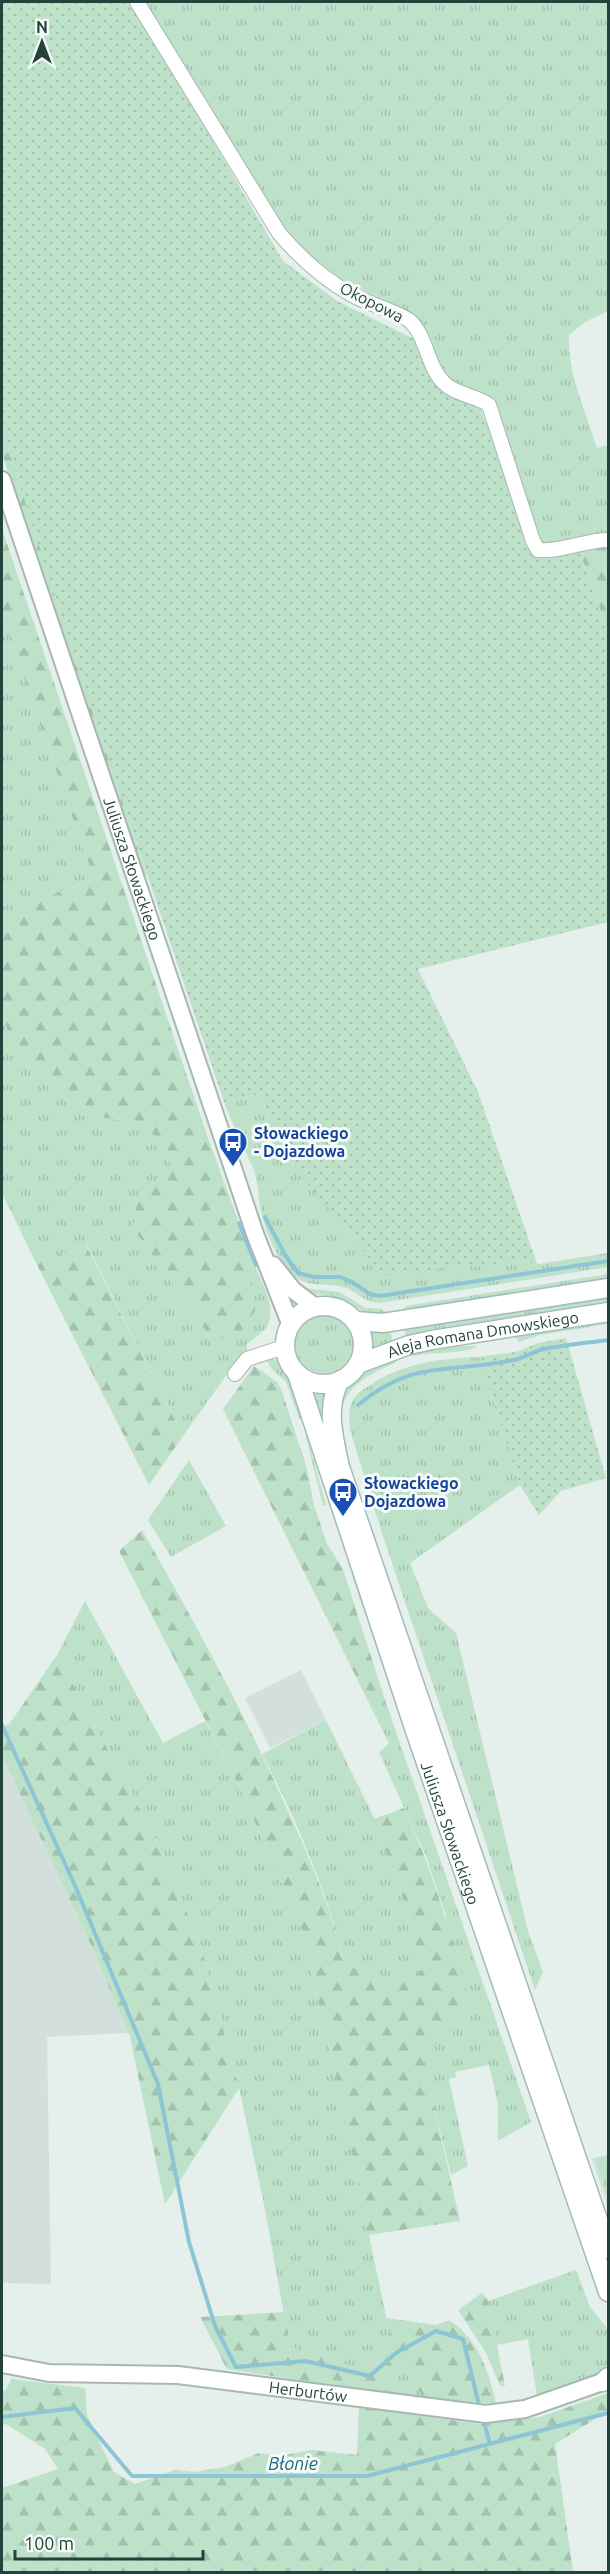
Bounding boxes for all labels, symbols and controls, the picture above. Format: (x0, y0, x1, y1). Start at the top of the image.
north arrow (12, 12, 72, 72)
text: N (36, 18, 48, 36)
street label: Okopowa (337, 278, 407, 326)
street label: Juliusza Słowackiego (100, 795, 165, 943)
place label: Słowackiego - Dojazdowa (254, 1124, 349, 1160)
bus stop icon: Słowackiego - Dojazdowa (217, 1126, 249, 1168)
street label: Aleja Romana Dmowskiego (384, 1308, 580, 1361)
place label: Słowackiego Dojazdowa (364, 1474, 459, 1510)
bus stop icon: Słowackiego Dojazdowa (327, 1476, 359, 1518)
street label: Juliusza Słowackiego (417, 1759, 483, 1907)
street label: Herburtów (268, 2378, 349, 2405)
water label: Błonie (268, 2453, 318, 2473)
scale bar (15, 2523, 202, 2561)
text: 100 m (24, 2533, 74, 2553)

